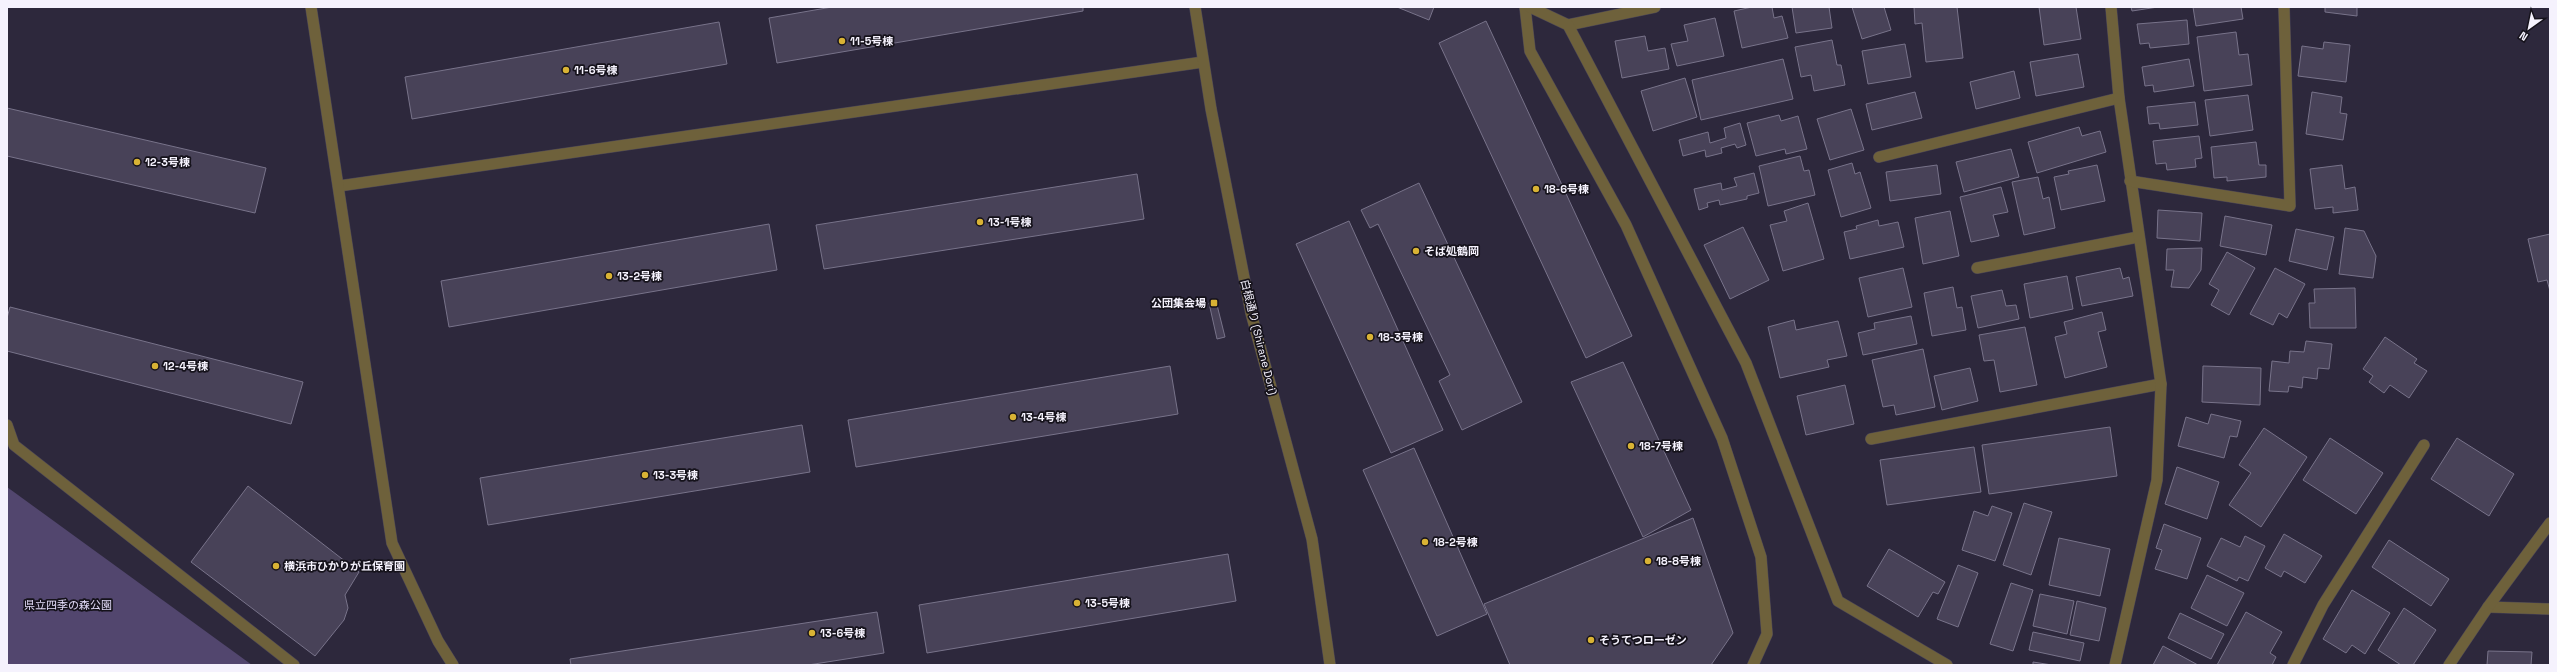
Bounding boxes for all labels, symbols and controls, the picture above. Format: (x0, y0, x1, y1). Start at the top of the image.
north arrow (2509, 8, 2549, 48)
text: N (2517, 29, 2530, 44)
place label: 11-5号棟 (850, 34, 893, 48)
marker: 11-5号棟 (837, 36, 847, 46)
place label: 11-6号棟 (574, 63, 618, 77)
marker: 11-6号棟 (561, 65, 571, 75)
place label: 12-3号棟 (145, 155, 190, 169)
marker: 12-3号棟 (132, 157, 142, 167)
place label: 18-6号棟 (1544, 182, 1589, 196)
marker: 18-6号棟 (1531, 184, 1541, 194)
place label: 13-1号棟 (988, 215, 1031, 229)
marker: 13-1号棟 (975, 217, 985, 227)
place label: そば処鶴岡 (1424, 244, 1479, 258)
marker: そば処鶴岡 (1411, 246, 1421, 256)
place label: 13-2号棟 (617, 269, 662, 283)
marker: 13-2号棟 (604, 271, 614, 281)
street label: 白根通り (Shirane Dori) (1238, 278, 1280, 396)
place label: 公団集会場 (1151, 296, 1206, 310)
marker: 公団集会場 (1209, 298, 1219, 308)
place label: 18-3号棟 (1378, 330, 1423, 344)
marker: 18-3号棟 (1365, 332, 1375, 342)
place label: 12-4号棟 (163, 359, 208, 373)
marker: 12-4号棟 (150, 361, 160, 371)
place label: 13-4号棟 (1021, 410, 1066, 424)
marker: 13-4号棟 (1008, 412, 1018, 422)
place label: 18-7号棟 (1639, 439, 1683, 453)
marker: 18-7号棟 (1626, 441, 1636, 451)
place label: 13-3号棟 (653, 468, 698, 482)
marker: 13-3号棟 (640, 470, 650, 480)
place label: 18-2号棟 (1433, 535, 1478, 549)
marker: 18-2号棟 (1420, 537, 1430, 547)
place label: 18-8号棟 (1656, 554, 1701, 568)
marker: 18-8号棟 (1643, 556, 1653, 566)
place label: 横浜市ひかりが丘保育園 (284, 559, 405, 573)
marker: 横浜市ひかりが丘保育園 (271, 561, 281, 571)
place label: 13-5号棟 (1085, 596, 1130, 610)
park label: 県立四季の森公園 (24, 598, 112, 612)
marker: 13-5号棟 (1072, 598, 1082, 608)
place label: 13-6号棟 (820, 626, 865, 640)
marker: 13-6号棟 (807, 628, 817, 638)
place label: そうてつローゼン (1599, 633, 1687, 647)
marker: そうてつローゼン (1586, 635, 1596, 645)

